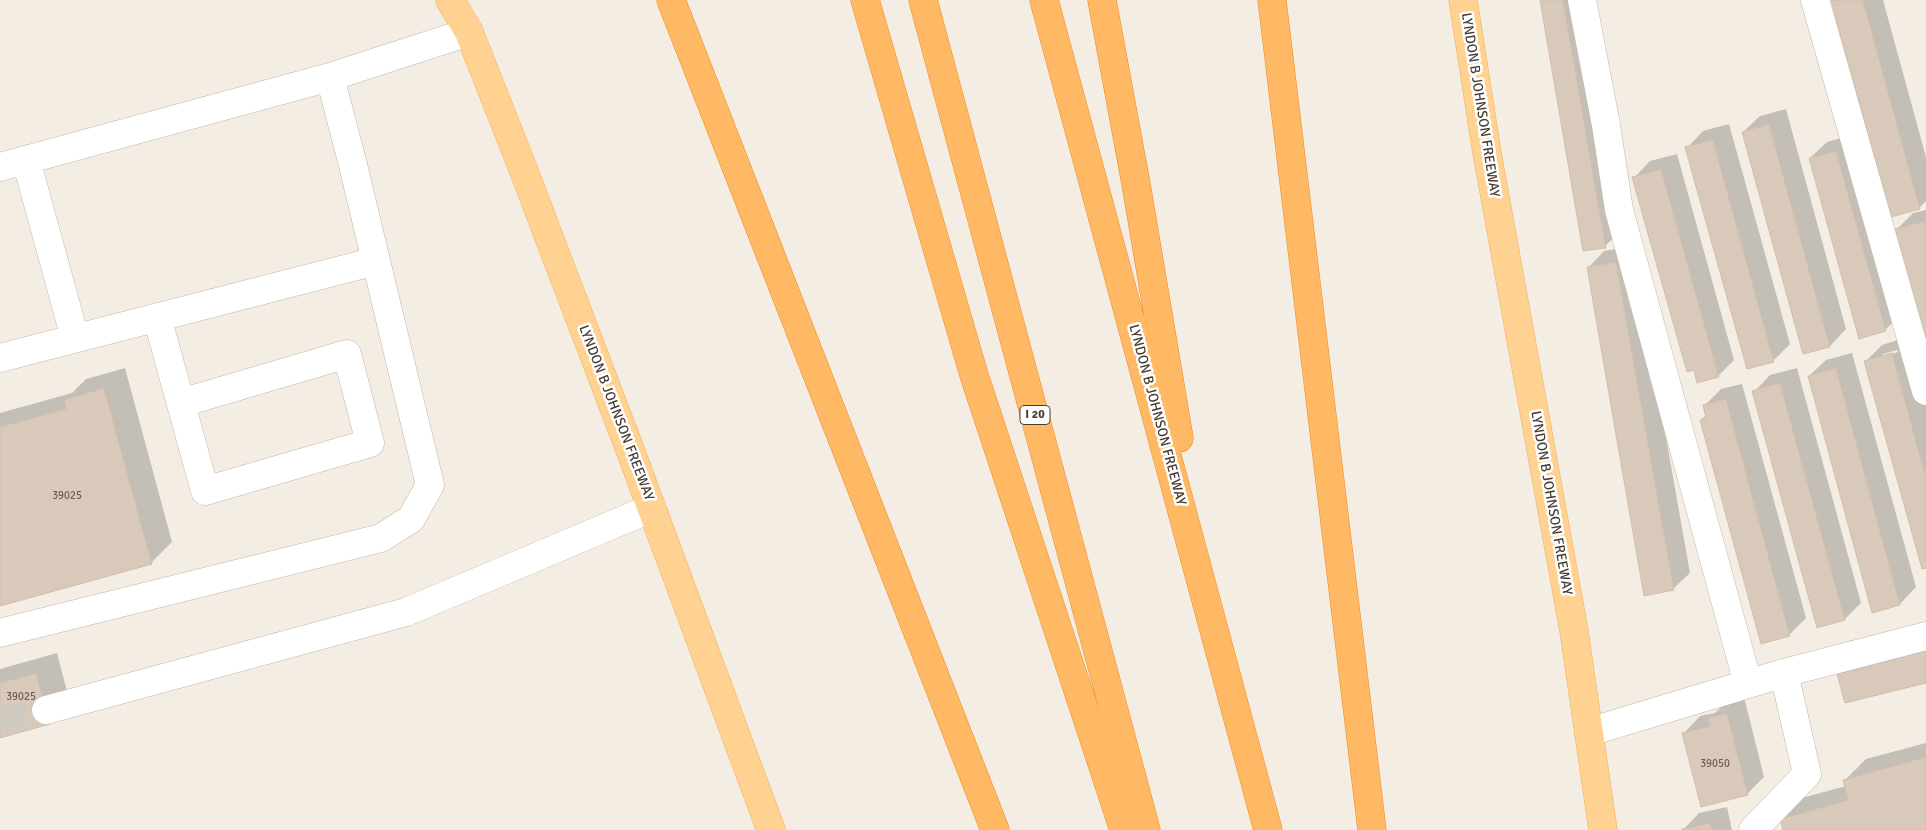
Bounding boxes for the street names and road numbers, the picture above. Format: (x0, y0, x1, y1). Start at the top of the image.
street label: LYNDON B JOHNSON FREEWAY (1457, 11, 1503, 199)
street label: LYNDON B JOHNSON FREEWAY (575, 323, 657, 503)
street label: LYNDON B JOHNSON FREEWAY (1125, 323, 1189, 507)
road number: I 20 (1020, 406, 1050, 424)
street label: LYNDON B JOHNSON FREEWAY (1527, 410, 1575, 596)

